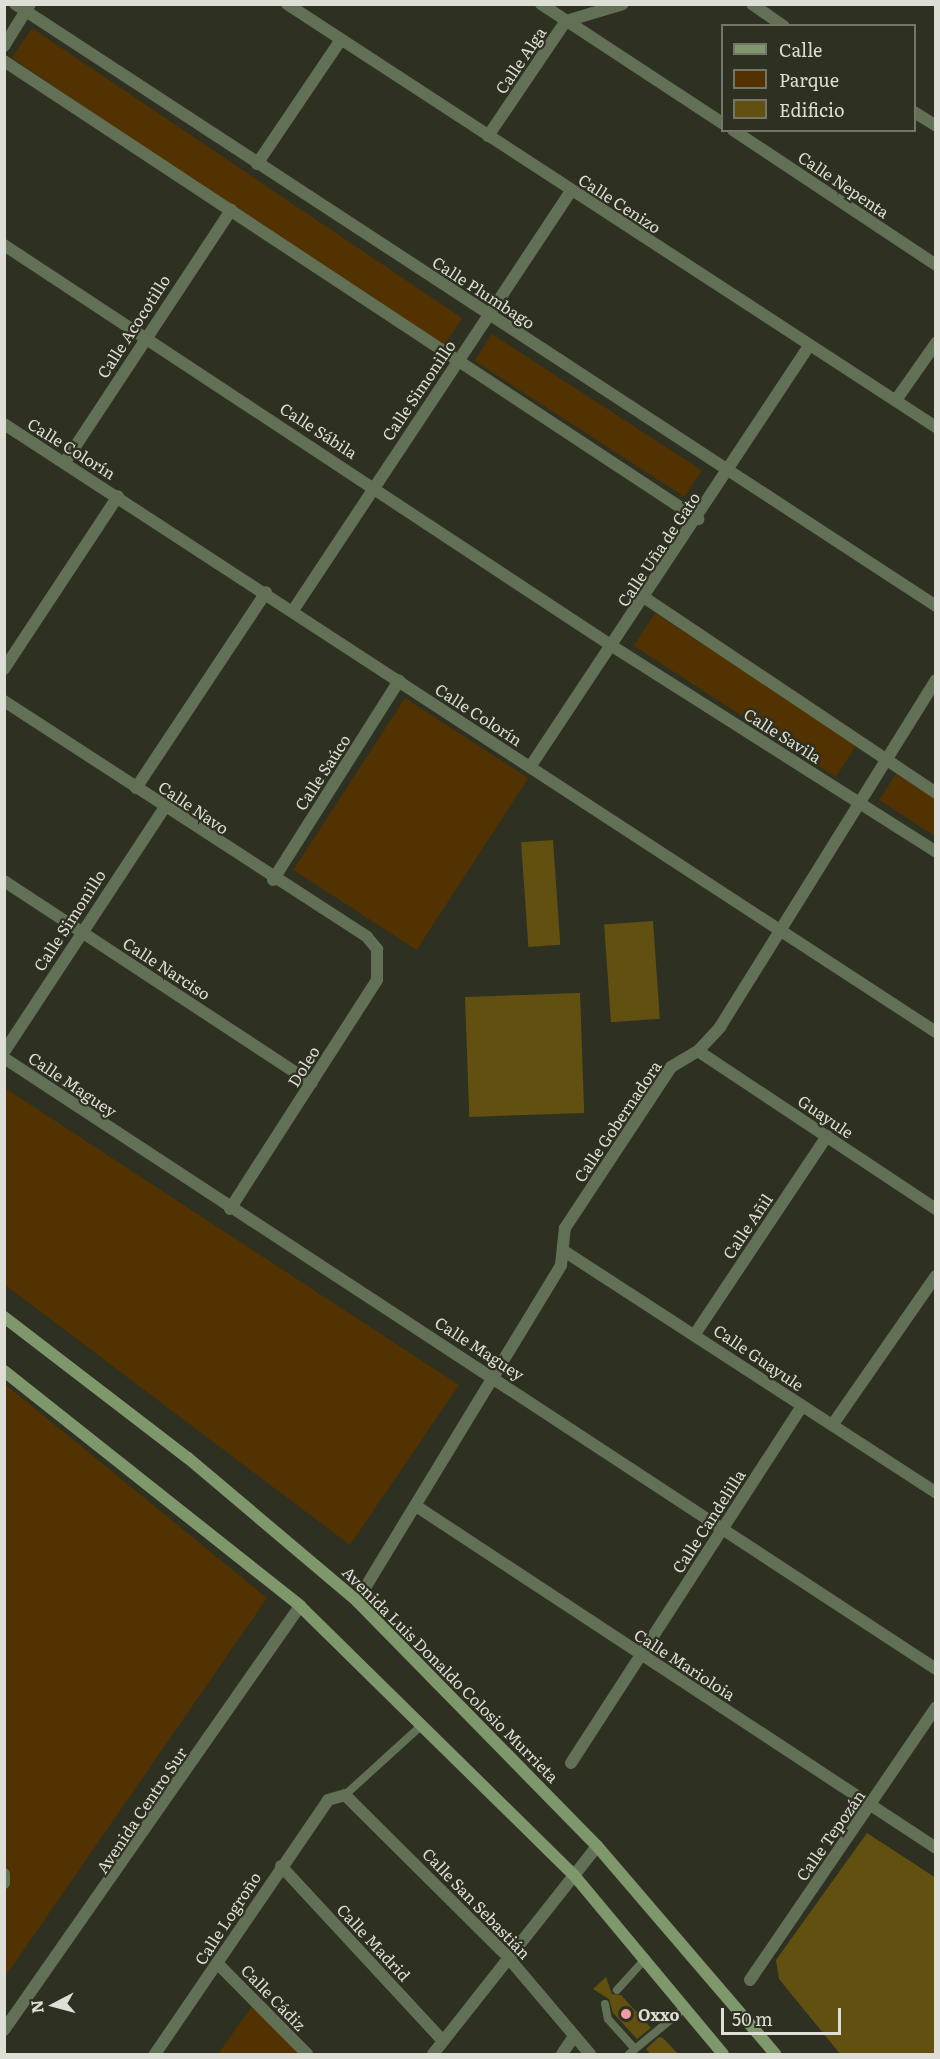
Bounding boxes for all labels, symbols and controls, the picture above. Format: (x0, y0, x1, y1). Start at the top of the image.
street label: Calle Alga (491, 23, 549, 97)
legend (721, 24, 916, 132)
text: Calle (779, 36, 822, 63)
text: Parque (779, 66, 839, 93)
text: Edificio (779, 96, 845, 123)
street label: Calle Nepenta (795, 147, 893, 221)
street label: Calle Cenizo (575, 169, 665, 237)
street label: Calle Plumbago (429, 252, 539, 332)
street label: Calle Acocotillo (92, 271, 174, 381)
street label: Calle Simonillo (377, 336, 459, 444)
street label: Calle Sábila (277, 398, 361, 462)
street label: Calle Colorín (25, 413, 119, 483)
street label: Calle Uña de Gato (613, 488, 703, 610)
street label: Calle Colorín (432, 679, 526, 749)
street label: Calle Savila (741, 704, 825, 766)
street label: Calle Saúco (290, 730, 354, 814)
street label: Calle Navo (155, 776, 233, 838)
street label: Calle Simonillo (29, 866, 109, 974)
street label: Calle Narciso (120, 933, 214, 1003)
street label: Doleo (283, 1042, 323, 1090)
street label: Calle Maguey (25, 1047, 121, 1121)
street label: Calle Gobernadora (569, 1057, 665, 1185)
street label: Guayule (795, 1090, 857, 1142)
street label: Calle Añil (718, 1190, 776, 1262)
street label: Calle Maguey (432, 1312, 528, 1384)
street label: Calle Guayule (710, 1320, 808, 1394)
street label: Calle Candelilla (667, 1466, 749, 1576)
street label: Avenida Luis Donaldo Colosio Murrieta (339, 1562, 563, 1786)
street label: Calle Marioloia (631, 1624, 739, 1704)
street label: Avenida Centro Sur (92, 1743, 190, 1877)
street label: Calle Tepozán (792, 1786, 868, 1884)
street label: Calle San Sebastián (419, 1844, 535, 1962)
street label: Calle Logroño (190, 1868, 264, 1968)
street label: Calle Madrid (333, 1899, 415, 1985)
street label: Calle Cádiz (238, 1960, 310, 2034)
north arrow (24, 1975, 84, 2035)
scale bar (724, 1996, 844, 2034)
text: N (23, 1999, 49, 2015)
place label: Oxxo (638, 2004, 679, 2024)
text: 50 m (732, 2005, 773, 2032)
marker: Oxxo (619, 2007, 633, 2021)

